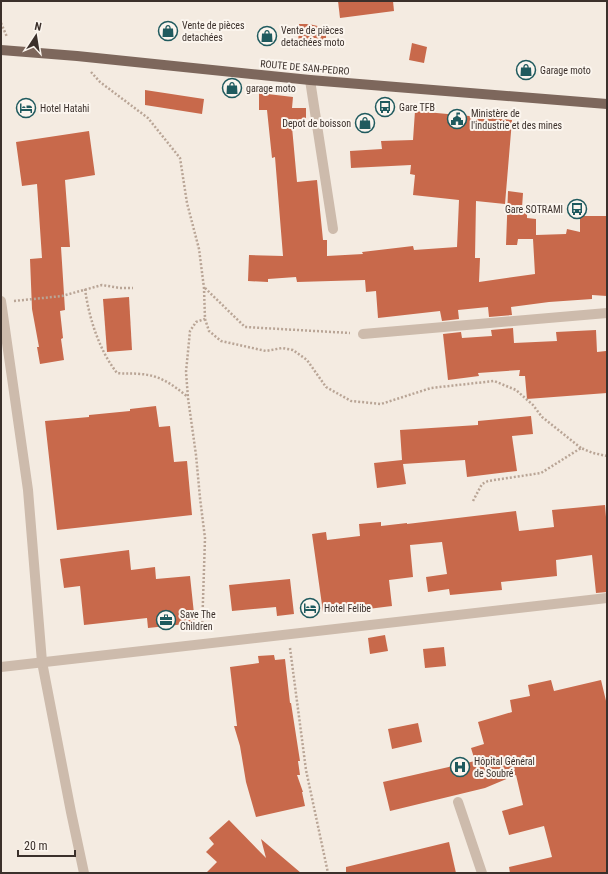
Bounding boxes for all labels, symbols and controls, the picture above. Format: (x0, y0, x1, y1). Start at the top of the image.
north arrow (16, 16, 56, 56)
text: N (33, 20, 43, 34)
shop icon: Vente de pièces detachées (157, 20, 179, 42)
place label: Vente de pièces detachées (182, 20, 245, 43)
shop icon: Vente de pièces detachées moto (256, 25, 278, 47)
place label: Vente de pièces detachées moto (281, 25, 345, 48)
street label: ROUTE DE SAN-PEDRO (260, 58, 350, 77)
shop icon: Garage moto (515, 59, 537, 81)
place label: Garage moto (540, 65, 591, 76)
shop icon: garage moto (221, 77, 243, 99)
place label: garage moto (246, 83, 296, 94)
bus stop icon: Gare TFB (374, 96, 396, 118)
hotel icon: Hotel Hatahi (15, 97, 37, 119)
place label: Gare TFB (399, 102, 435, 113)
place label: Hotel Hatahi (40, 103, 89, 114)
public building icon: Ministère de l'industrie et des mines (446, 108, 468, 130)
place label: Ministère de l'industrie et des mines (471, 108, 563, 131)
shop icon: Depot de boisson (354, 112, 376, 134)
place label: Depot de boisson (282, 118, 351, 129)
bus stop icon: Gare SOTRAMI (566, 198, 588, 220)
place label: Gare SOTRAMI (505, 204, 563, 215)
hotel icon: Hotel Felibe (299, 597, 321, 619)
place label: Hotel Felibe (324, 603, 371, 614)
office icon: Save The Children (155, 609, 177, 631)
place label: Save The Children (180, 609, 216, 632)
hospital icon: Hôpital Général de Soubré (449, 756, 471, 778)
place label: Hôpital Général de Soubré (474, 756, 535, 779)
scale bar (18, 832, 75, 858)
text: 20 m (24, 839, 48, 853)

